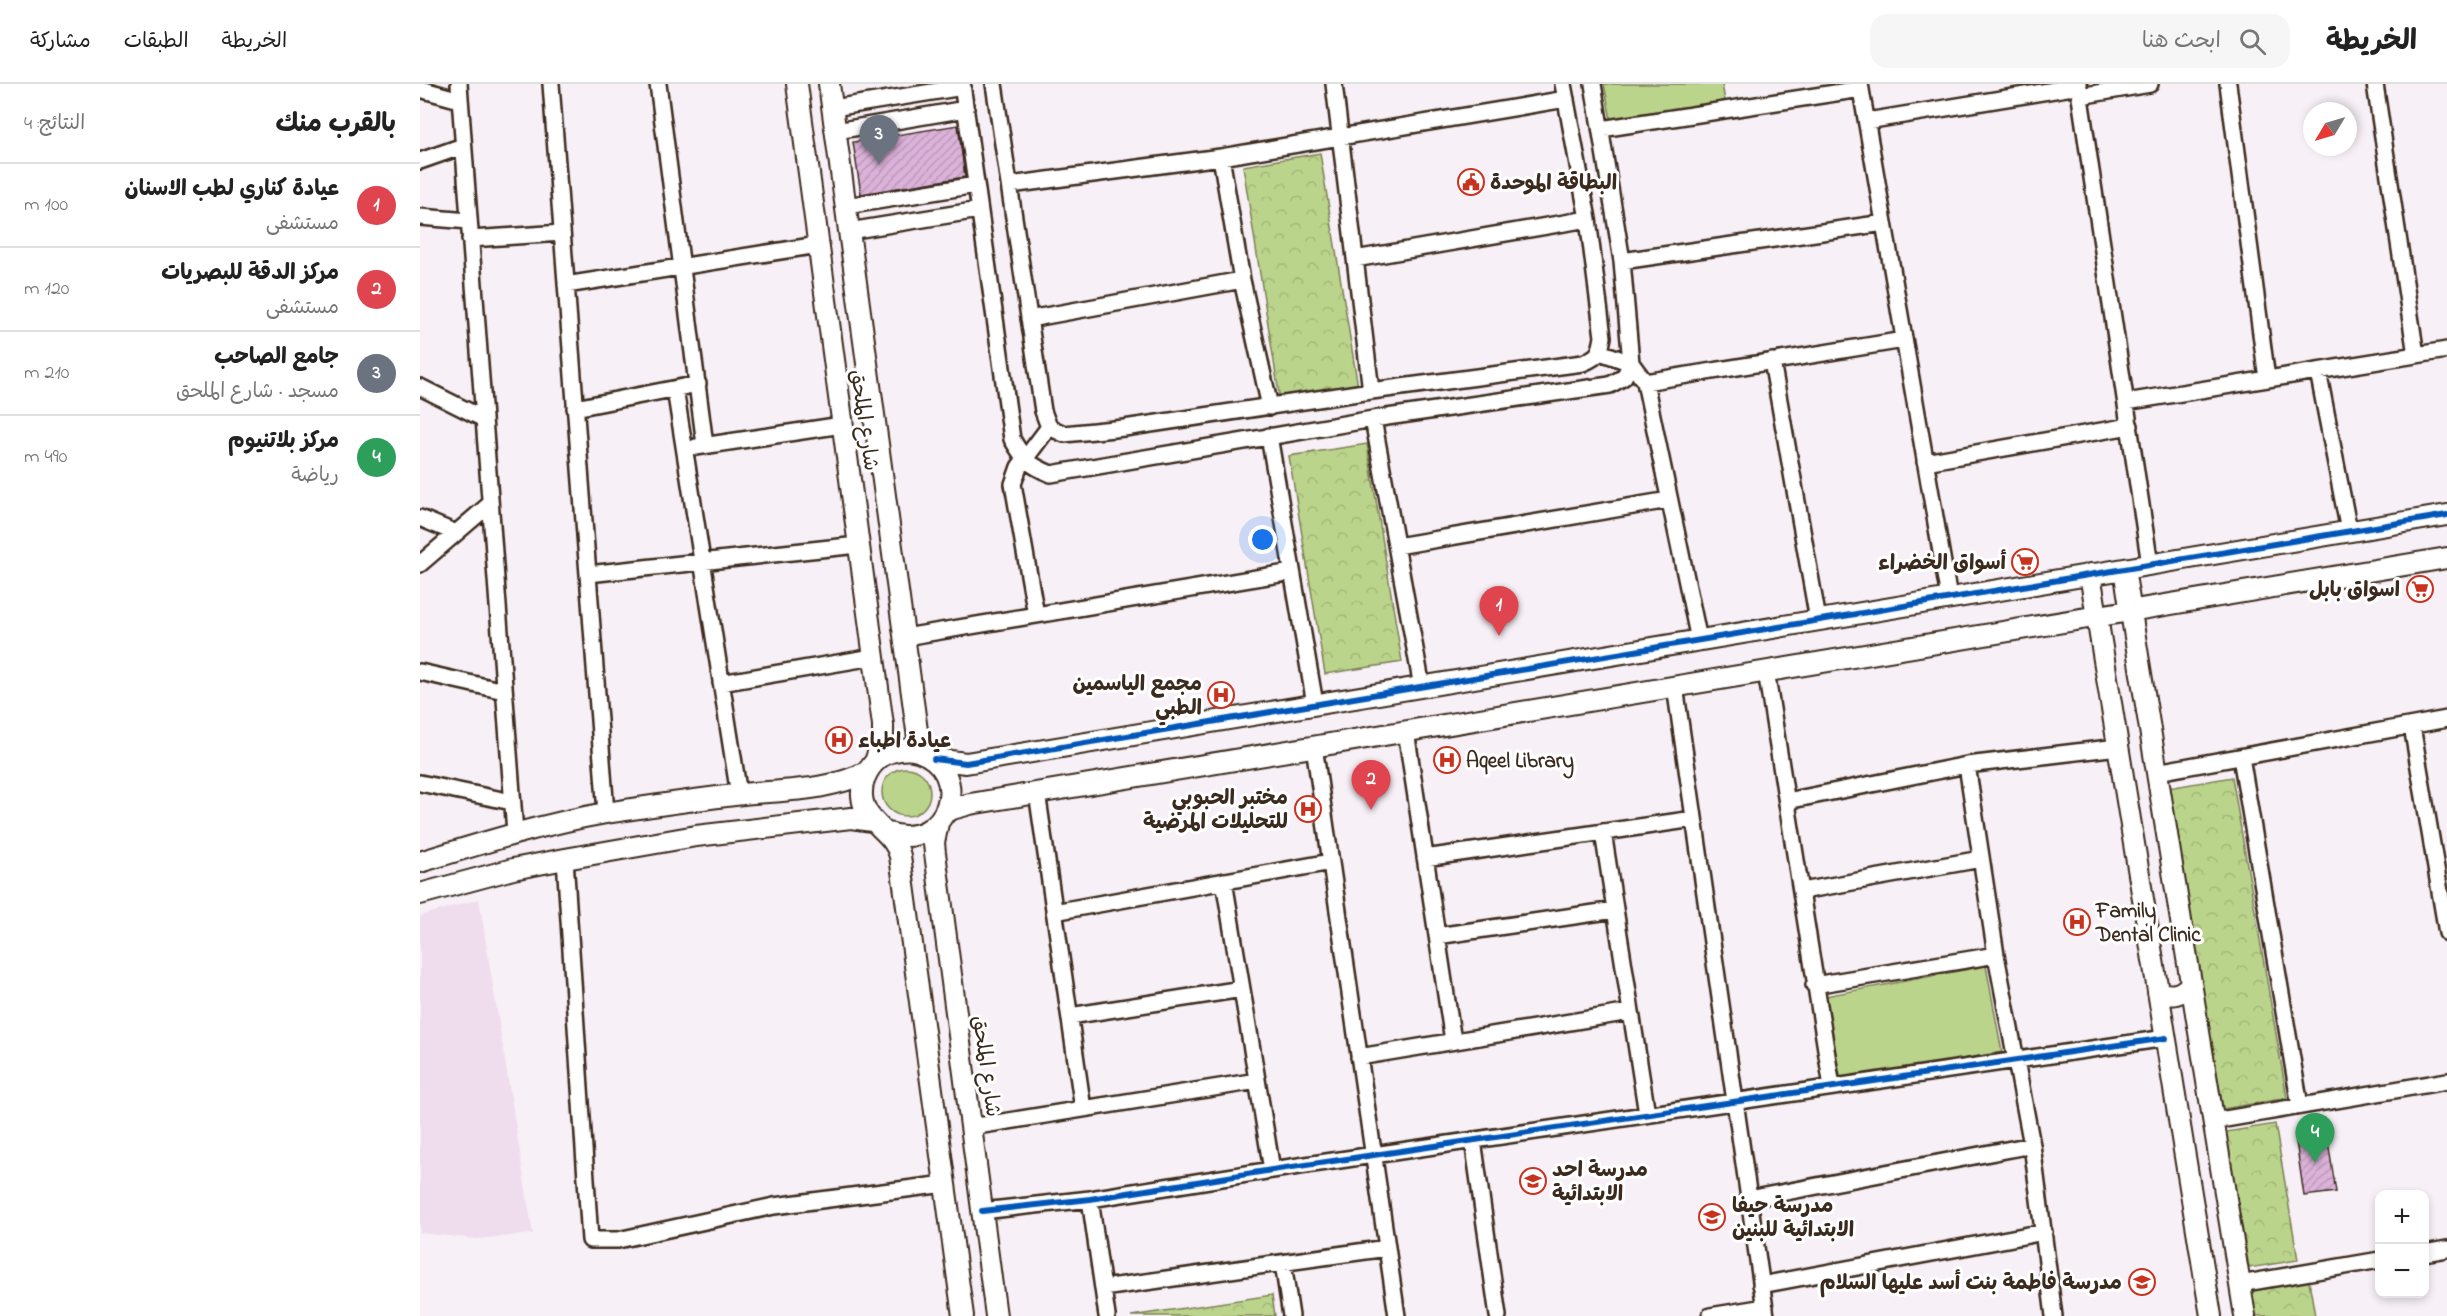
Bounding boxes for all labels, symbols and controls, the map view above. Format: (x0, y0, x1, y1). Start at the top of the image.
search box (1870, 14, 2290, 68)
text: الخريطة (2326, 22, 2417, 63)
icon: search (2236, 25, 2269, 58)
text: ابحث هنا (2142, 26, 2221, 58)
text: مشاركة (30, 27, 91, 57)
text: الطبقات (124, 27, 189, 57)
text: الخريطة (222, 27, 287, 57)
north arrow (2303, 102, 2357, 156)
text: بالقرب منك (275, 106, 396, 144)
text: النتائج: 4 (24, 110, 85, 139)
pin: 3 (860, 116, 898, 165)
public building icon: البطاقة الموحدة (1456, 167, 1486, 197)
place label: البطاقة الموحدة (1490, 169, 1617, 199)
text: عيادة كناري لطب الاسنان (124, 174, 339, 206)
text: 100 m (24, 191, 68, 220)
text: 1 (373, 191, 380, 220)
text: مستشفى (266, 210, 339, 239)
text: مركز الدقة للبصريات (161, 258, 339, 290)
text: 120 m (24, 275, 69, 304)
text: 2 (372, 275, 381, 304)
text: مستشفى (266, 294, 339, 323)
text: جامع الصاحب (214, 342, 339, 374)
text: 210 m (24, 359, 69, 388)
text: 3 (372, 359, 381, 388)
street label: شارع الملحق (841, 368, 885, 473)
text: مسجد · شارع الملحق (176, 378, 339, 407)
text: مركز بلاتنيوم (228, 426, 339, 458)
text: 490 m (24, 443, 67, 472)
text: 4 (372, 443, 381, 472)
text: رياضة (291, 462, 339, 491)
your location (1248, 525, 1277, 554)
supermarket icon: أسواق الخضراء (2010, 547, 2040, 577)
place label: أسواق الخضراء (1878, 549, 2007, 579)
supermarket icon: اسواق بابل (2405, 574, 2435, 604)
place label: اسواق بابل (2309, 576, 2400, 606)
pin: 1 (1480, 586, 1518, 636)
place label: مجمع الياسمين الطبي (1073, 670, 1202, 726)
hospital icon: مجمع الياسمين الطبي (1206, 680, 1236, 710)
hospital icon: عيادة اطباء (824, 725, 854, 755)
place label: عيادة اطباء (858, 727, 951, 757)
hospital icon: Aqeel Library (1432, 745, 1462, 775)
place label: Aqeel Library (1466, 747, 1574, 779)
pin: 2 (1352, 760, 1390, 810)
place label: مختبر الحبوبي للتحليلات المرضية (1143, 784, 1288, 838)
hospital icon: مختبر الحبوبي للتحليلات المرضية (1293, 794, 1323, 824)
place label: Family Dental Clinic (2095, 897, 2201, 951)
hospital icon: Family Dental Clinic (2062, 907, 2092, 937)
street label: شارع الملحق (963, 1014, 1007, 1119)
pin: 4 (2296, 1114, 2334, 1163)
place label: مدرسة احد الابتدائية (1552, 1156, 1648, 1210)
school or university icon: مدرسة احد الابتدائية (1518, 1166, 1548, 1196)
map controls (2375, 1190, 2429, 1298)
button: + (2375, 1190, 2429, 1244)
place label: مدرسة حيفا الابتدائية للبنين (1732, 1192, 1854, 1246)
school or university icon: مدرسة حيفا الابتدائية للبنين (1697, 1202, 1727, 1232)
button: − (2375, 1244, 2429, 1298)
school or university icon: مدرسة فاطمة بنت أسد عليها السلام (2127, 1267, 2157, 1297)
place label: مدرسة فاطمة بنت أسد عليها السلام (1820, 1269, 2122, 1299)

